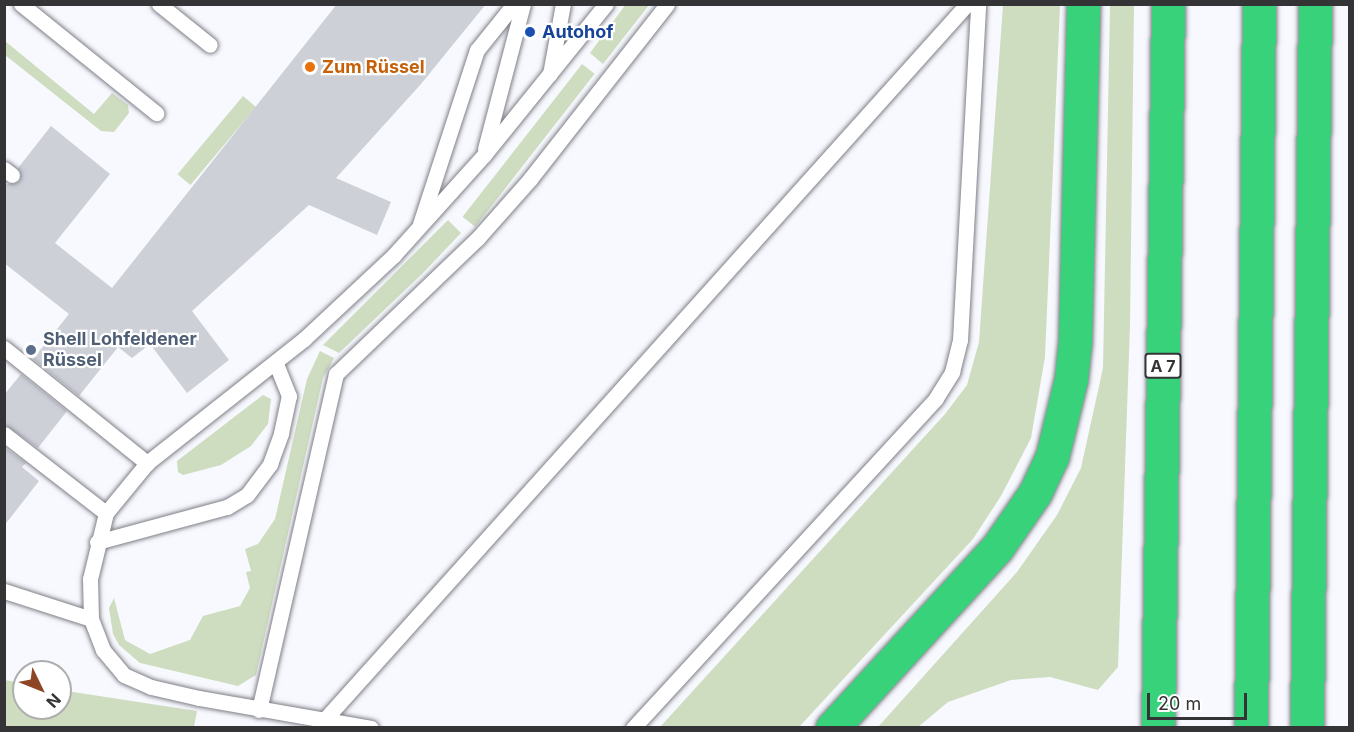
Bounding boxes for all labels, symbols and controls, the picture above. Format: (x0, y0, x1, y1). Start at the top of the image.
place label: Autohof (542, 21, 614, 43)
marker: Autohof (523, 25, 537, 39)
place label: Zum Rüssel (322, 56, 425, 78)
marker: Zum Rüssel (303, 60, 317, 74)
place label: Shell Lohfeldener Rüssel (43, 329, 197, 372)
marker: Shell Lohfeldener Rüssel (24, 343, 38, 357)
road number: A 7 (1144, 353, 1182, 379)
north arrow (12, 660, 72, 720)
scale bar (1150, 681, 1250, 719)
text: N (42, 690, 65, 712)
text: 20 m (1158, 693, 1201, 714)

